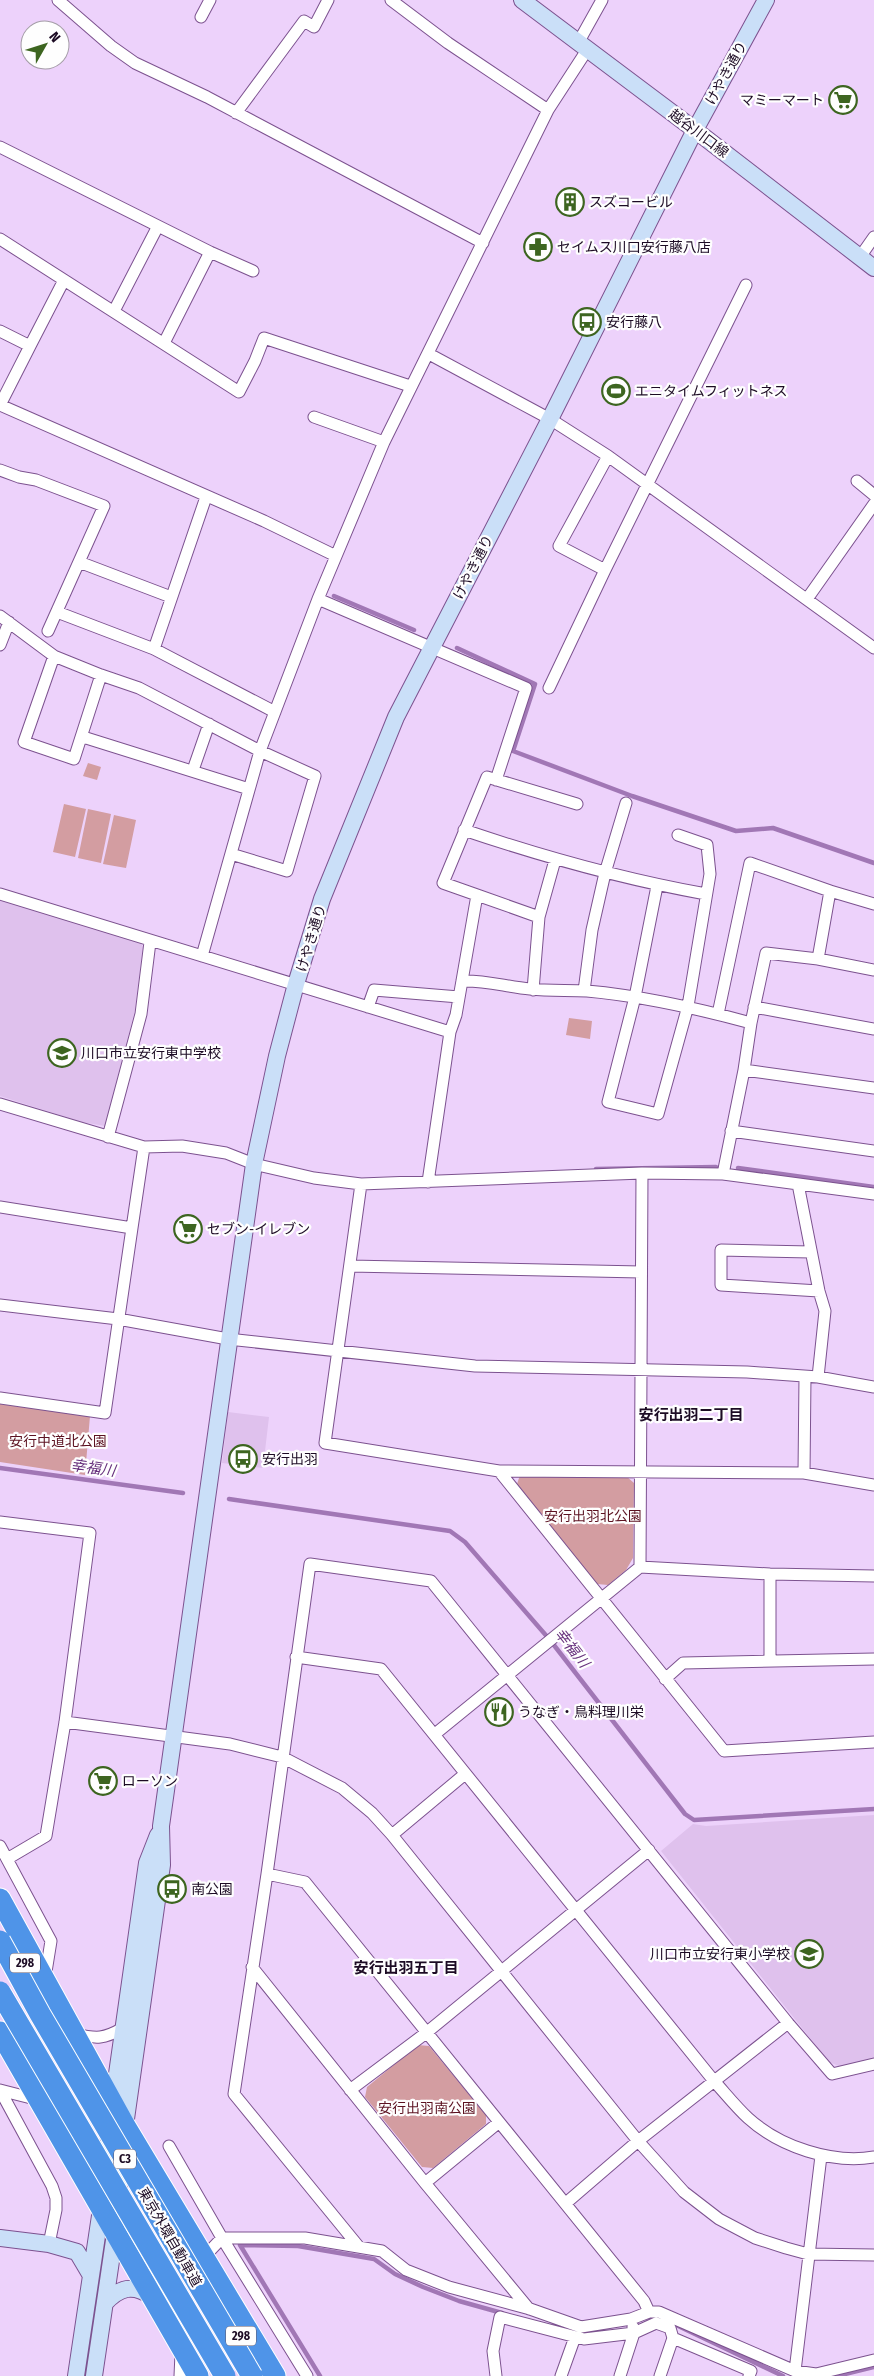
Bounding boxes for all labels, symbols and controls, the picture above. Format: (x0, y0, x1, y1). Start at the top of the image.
north arrow (20, 20, 70, 70)
text: N (45, 29, 64, 46)
street label: けやき通り (702, 39, 751, 108)
supermarket icon: マミーマート (828, 85, 858, 115)
place label: マミーマート (740, 92, 824, 109)
street label: 越谷川口線 (666, 106, 732, 161)
building icon: スズコービル (555, 187, 585, 217)
place label: スズコービル (589, 194, 673, 211)
pharmacy icon: セイムス川口安行藤八店 (523, 232, 553, 262)
place label: セイムス川口安行藤八店 (557, 239, 711, 256)
bus stop icon: 安行藤八 (572, 307, 602, 337)
place label: 安行藤八 (606, 314, 662, 331)
sports icon: エニタイムフィットネス (601, 376, 631, 406)
place label: エニタイムフィットネス (635, 383, 788, 400)
street label: けやき通り (450, 532, 497, 602)
street label: けやき通り (293, 902, 330, 974)
school or university icon: 川口市立安行東中学校 (47, 1038, 77, 1068)
place label: 川口市立安行東中学校 (81, 1045, 221, 1062)
supermarket icon: セブン-イレブン (173, 1214, 203, 1244)
place label: セブン-イレブン (207, 1221, 310, 1238)
district label: 安行出羽二丁目 (638, 1406, 744, 1424)
park label: 安行中道北公園 (9, 1433, 107, 1450)
bus stop icon: 安行出羽 (228, 1444, 258, 1474)
place label: 安行出羽 (262, 1451, 318, 1468)
water label: 幸福川 (69, 1456, 119, 1480)
park label: 安行出羽北公園 (544, 1508, 642, 1525)
water label: 幸福川 (551, 1625, 594, 1673)
restaurant icon: うなぎ・鳥料理川栄 (484, 1697, 514, 1727)
place label: うなぎ・鳥料理川栄 (518, 1704, 644, 1721)
supermarket icon: ローソン (88, 1766, 118, 1796)
place label: ローソン (122, 1773, 178, 1790)
bus stop icon: 南公園 (157, 1874, 187, 1904)
place label: 南公園 (191, 1881, 233, 1898)
school or university icon: 川口市立安行東小学校 (794, 1939, 824, 1969)
place label: 川口市立安行東小学校 (650, 1946, 790, 1963)
road number: 298 (10, 1954, 40, 1972)
district label: 安行出羽五丁目 (353, 1959, 459, 1977)
park label: 安行出羽南公園 (378, 2100, 476, 2117)
road number: C3 (114, 2150, 136, 2168)
street label: 東京外環自動車道 (134, 2185, 205, 2290)
road number: 298 (226, 2326, 256, 2346)

